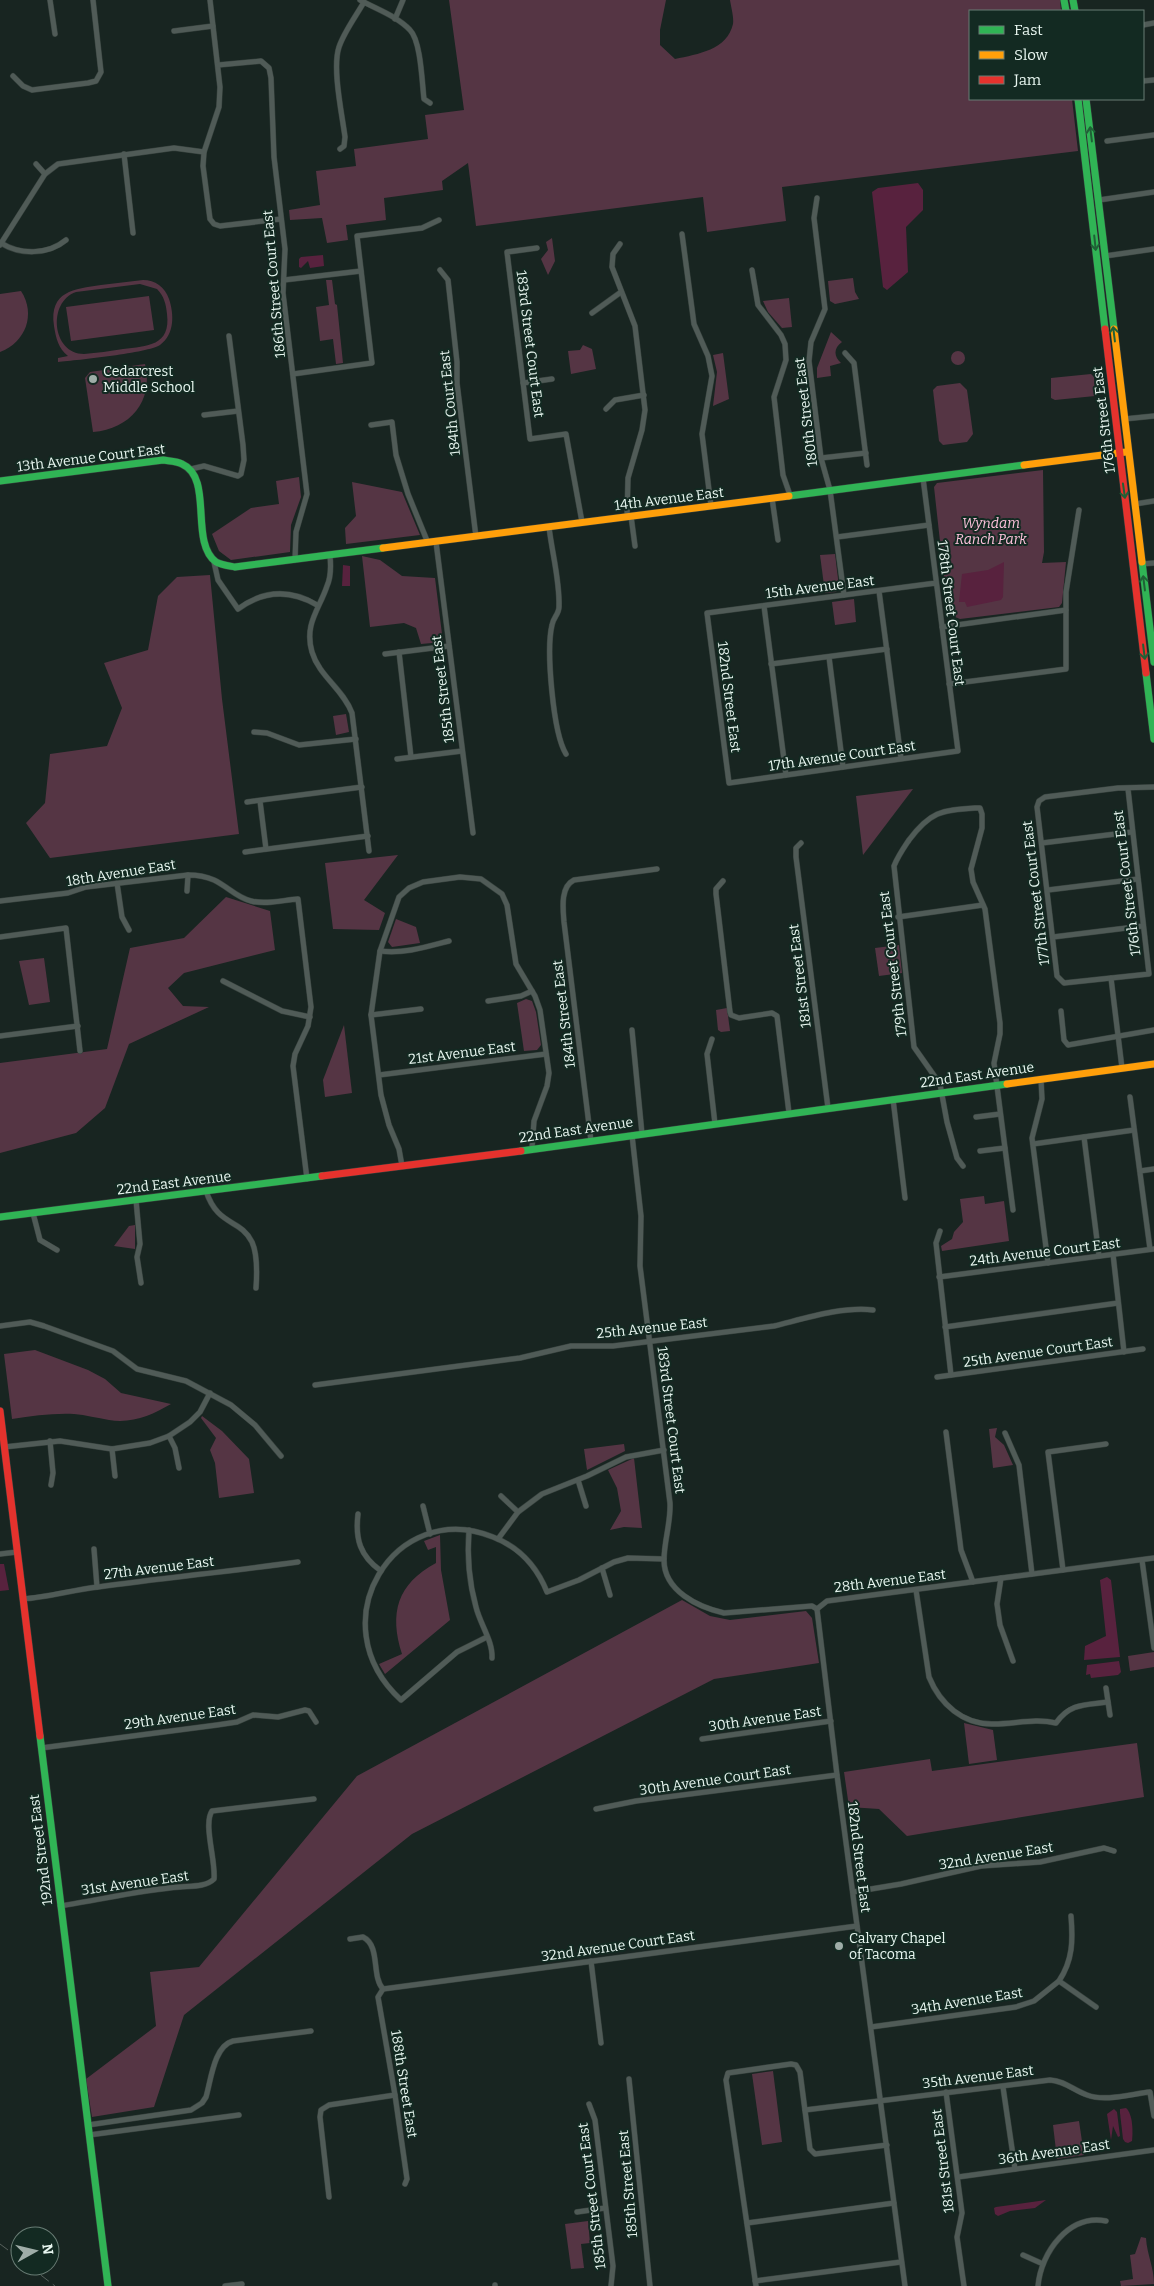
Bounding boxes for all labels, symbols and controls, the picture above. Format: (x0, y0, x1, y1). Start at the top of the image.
legend (969, 10, 1144, 100)
text: Fast (1014, 21, 1043, 39)
text: Slow (1014, 46, 1049, 64)
text: Jam (1013, 71, 1042, 89)
one-way arrow (1086, 127, 1096, 143)
street label: 186th Street Court East (259, 209, 289, 359)
one-way arrow (1090, 235, 1100, 251)
street label: 183rd Street Court East (513, 269, 547, 419)
one-way arrow (1109, 326, 1119, 342)
street label: 184th Court East (436, 349, 464, 457)
street label: 180th Street East (791, 357, 821, 467)
place label: Cedarcrest Middle School (103, 363, 195, 396)
street label: 176th Street East (1089, 366, 1119, 474)
marker: Cedarcrest Middle School (87, 373, 99, 385)
street label: 13th Avenue Court East (16, 440, 166, 476)
one-way arrow (1120, 483, 1130, 499)
street label: 14th Avenue East (613, 484, 725, 514)
park label: Wyndam Ranch Park (955, 515, 1027, 548)
street label: 178th Street Court East (934, 539, 968, 687)
street label: 15th Avenue East (765, 572, 875, 602)
one-way arrow (1139, 575, 1149, 591)
street label: 185th Street East (428, 634, 458, 744)
street label: 182nd Street East (714, 640, 744, 754)
one-way arrow (1139, 644, 1149, 660)
street label: 17th Avenue Court East (767, 737, 917, 775)
street label: 176th Street Court East (1110, 809, 1144, 957)
street label: 177th Street Court East (1019, 820, 1053, 966)
street label: 18th Avenue East (65, 856, 177, 890)
street label: 179th Street Court East (876, 890, 910, 1038)
street label: 181st Street East (785, 923, 815, 1029)
street label: 184th Street East (549, 959, 579, 1069)
street label: 21st Avenue East (407, 1038, 517, 1068)
street label: 22nd East Avenue (919, 1059, 1035, 1091)
street label: 22nd East Avenue (518, 1114, 634, 1146)
street label: 22nd East Avenue (116, 1168, 232, 1198)
street label: 24th Avenue Court East (969, 1234, 1121, 1270)
street label: 25th Avenue East (596, 1314, 708, 1342)
street label: 25th Avenue Court East (962, 1333, 1114, 1371)
street label: 183rd Street Court East (654, 1345, 688, 1495)
street label: 27th Avenue East (103, 1553, 215, 1583)
street label: 28th Avenue East (833, 1566, 947, 1596)
street label: 29th Avenue East (123, 1701, 237, 1733)
street label: 30th Avenue East (708, 1703, 822, 1735)
street label: 30th Avenue Court East (638, 1761, 792, 1799)
street label: 192nd Street East (26, 1794, 56, 1906)
street label: 182nd Street East (844, 1800, 874, 1914)
street label: 32nd Avenue East (938, 1839, 1054, 1873)
street label: 31st Avenue East (80, 1867, 190, 1899)
street label: 32nd Avenue Court East (540, 1927, 696, 1965)
place label: Calvary Chapel of Tacoma (849, 1930, 946, 1963)
marker: Calvary Chapel of Tacoma (833, 1940, 845, 1952)
street label: 34th Avenue East (910, 1984, 1024, 2018)
street label: 188th Street East (387, 2029, 421, 2139)
street label: 35th Avenue East (921, 2062, 1035, 2092)
street label: 181st Street East (928, 2108, 958, 2214)
street label: 185th Street Court East (575, 2122, 609, 2270)
street label: 185th Street East (615, 2129, 641, 2239)
street label: 36th Avenue East (997, 2136, 1111, 2168)
north arrow (10, 2226, 60, 2276)
text: N (38, 2243, 57, 2256)

